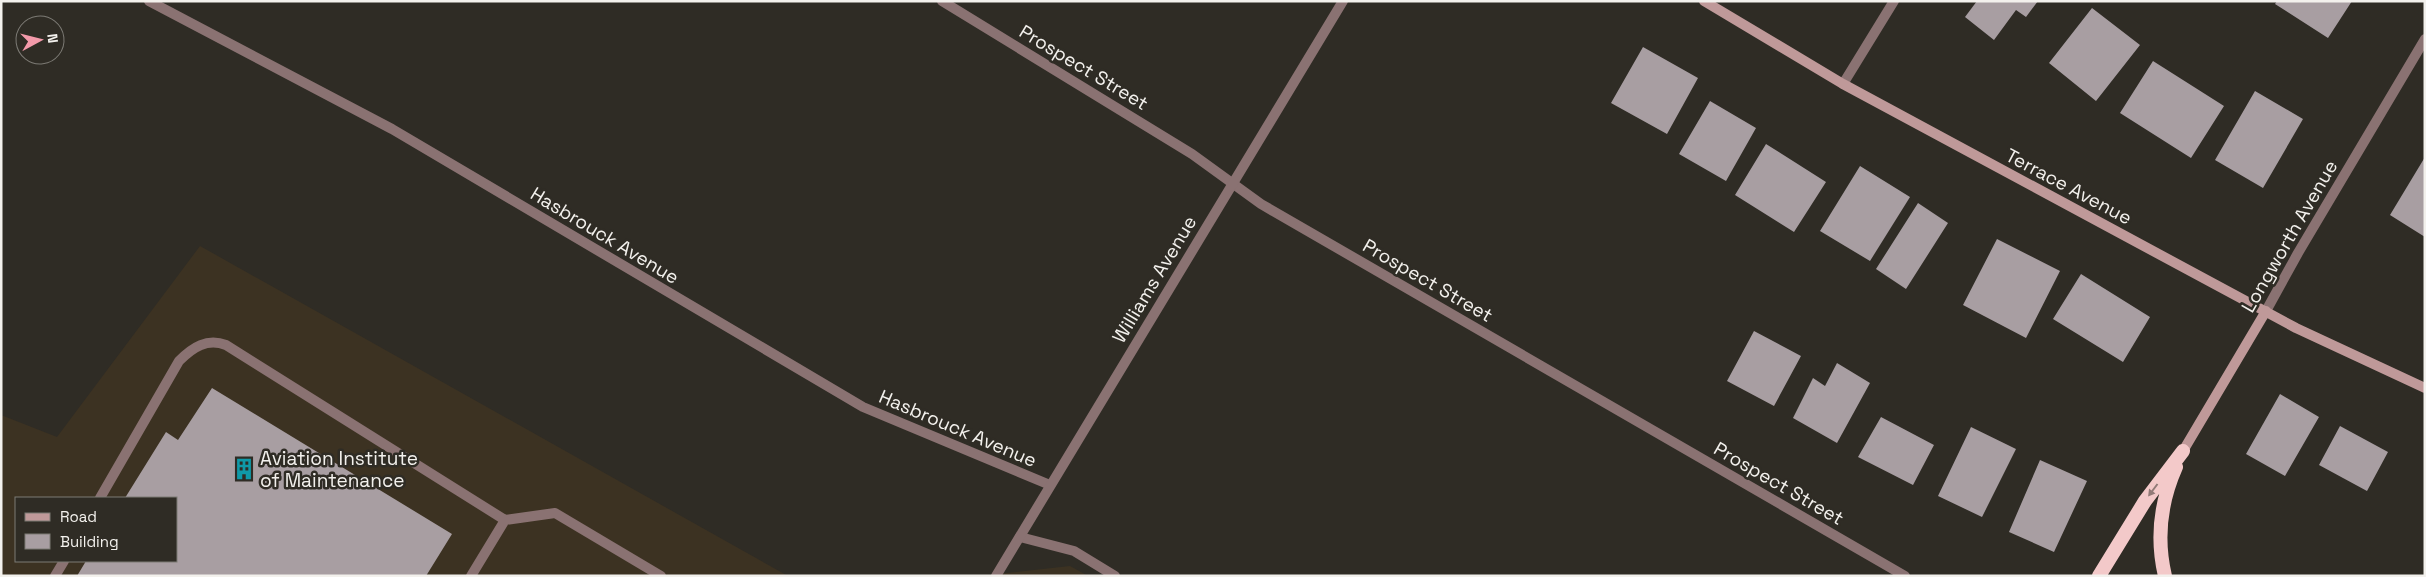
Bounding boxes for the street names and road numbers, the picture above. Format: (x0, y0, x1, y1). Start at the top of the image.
street label: Prospect Street (1015, 19, 1153, 116)
street label: Terrace Avenue (2001, 143, 2136, 230)
street label: Longworth Avenue (2236, 156, 2343, 317)
street label: Hasbrouck Avenue (526, 181, 684, 290)
street label: Williams Avenue (1107, 211, 1202, 348)
street label: Prospect Street (1358, 233, 1497, 328)
street label: Hasbrouck Avenue (875, 384, 1041, 473)
street label: Prospect Street (1709, 436, 1848, 531)

